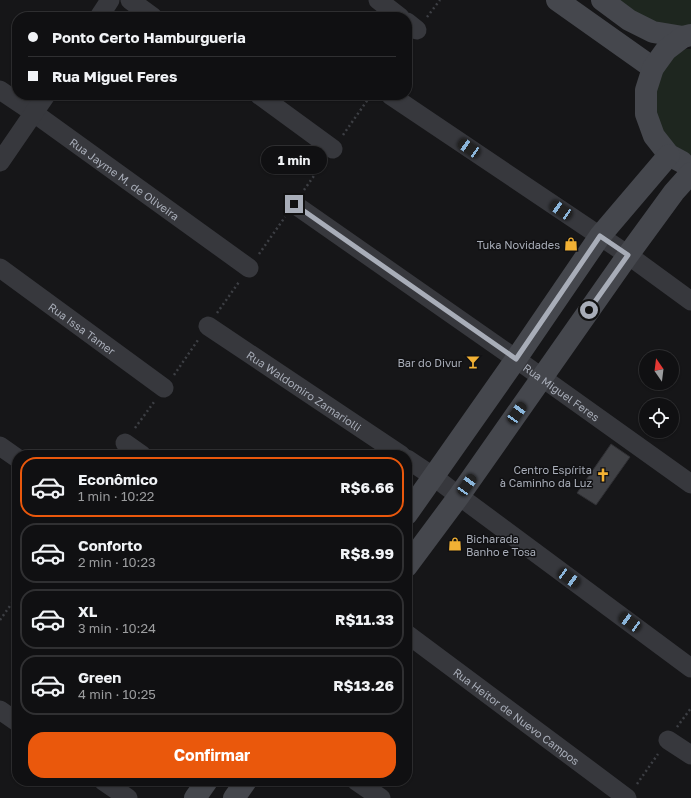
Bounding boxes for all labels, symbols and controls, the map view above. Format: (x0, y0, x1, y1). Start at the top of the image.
text: Ponto Certo Hamburgueria (52, 28, 246, 46)
text: Rua Miguel Feres (52, 67, 177, 85)
street label: Rua Jayme M. de Oliveira (68, 135, 182, 222)
car (456, 136, 482, 160)
callout: 1 min (261, 146, 327, 174)
text: 1 min (278, 152, 310, 168)
route end (285, 195, 303, 213)
car (548, 198, 574, 222)
shop icon: Tuka Novidades (563, 236, 579, 252)
place label: Tuka Novidades (477, 238, 560, 251)
street label: Rua Issa Tamer (46, 300, 119, 357)
route start (580, 301, 598, 319)
street label: Rua Waldomiro Zamariolli (245, 348, 364, 433)
north arrow (639, 350, 679, 390)
map controls (639, 350, 679, 438)
bar icon: Bar do Divur (465, 354, 481, 370)
place label: Bar do Divur (398, 356, 463, 369)
street label: Rua Miguel Feres (521, 360, 603, 423)
button: locate (639, 398, 679, 438)
car (505, 400, 529, 426)
place label: Centro Espírita à Caminho da Luz (500, 463, 592, 489)
church icon: Centro Espírita à Caminho da Luz (595, 467, 611, 483)
icon: car (30, 469, 66, 505)
text: Econômico (78, 470, 158, 488)
car (455, 472, 479, 498)
text: R$6.66 (340, 478, 394, 496)
text: 1 min · 10:22 (78, 488, 154, 504)
place label: Bicharada Banho e Tosa (466, 532, 536, 558)
icon: car (30, 535, 66, 571)
text: Conforto (78, 536, 142, 554)
shop icon: Bicharada Banho e Tosa (447, 536, 463, 552)
text: R$8.99 (340, 544, 394, 562)
text: 2 min · 10:23 (78, 554, 156, 570)
car (556, 566, 582, 590)
icon: car (30, 601, 66, 637)
text: XL (78, 602, 97, 620)
text: R$11.33 (335, 610, 394, 628)
car (617, 610, 643, 634)
text: 3 min · 10:24 (78, 620, 156, 636)
street label: Rua Heitor de Nuevo Campos (451, 665, 582, 767)
icon: car (30, 667, 66, 703)
text: Green (78, 668, 121, 686)
text: R$13.26 (333, 676, 394, 694)
text: 4 min · 10:25 (78, 686, 156, 702)
button: Confirmar (28, 732, 396, 778)

